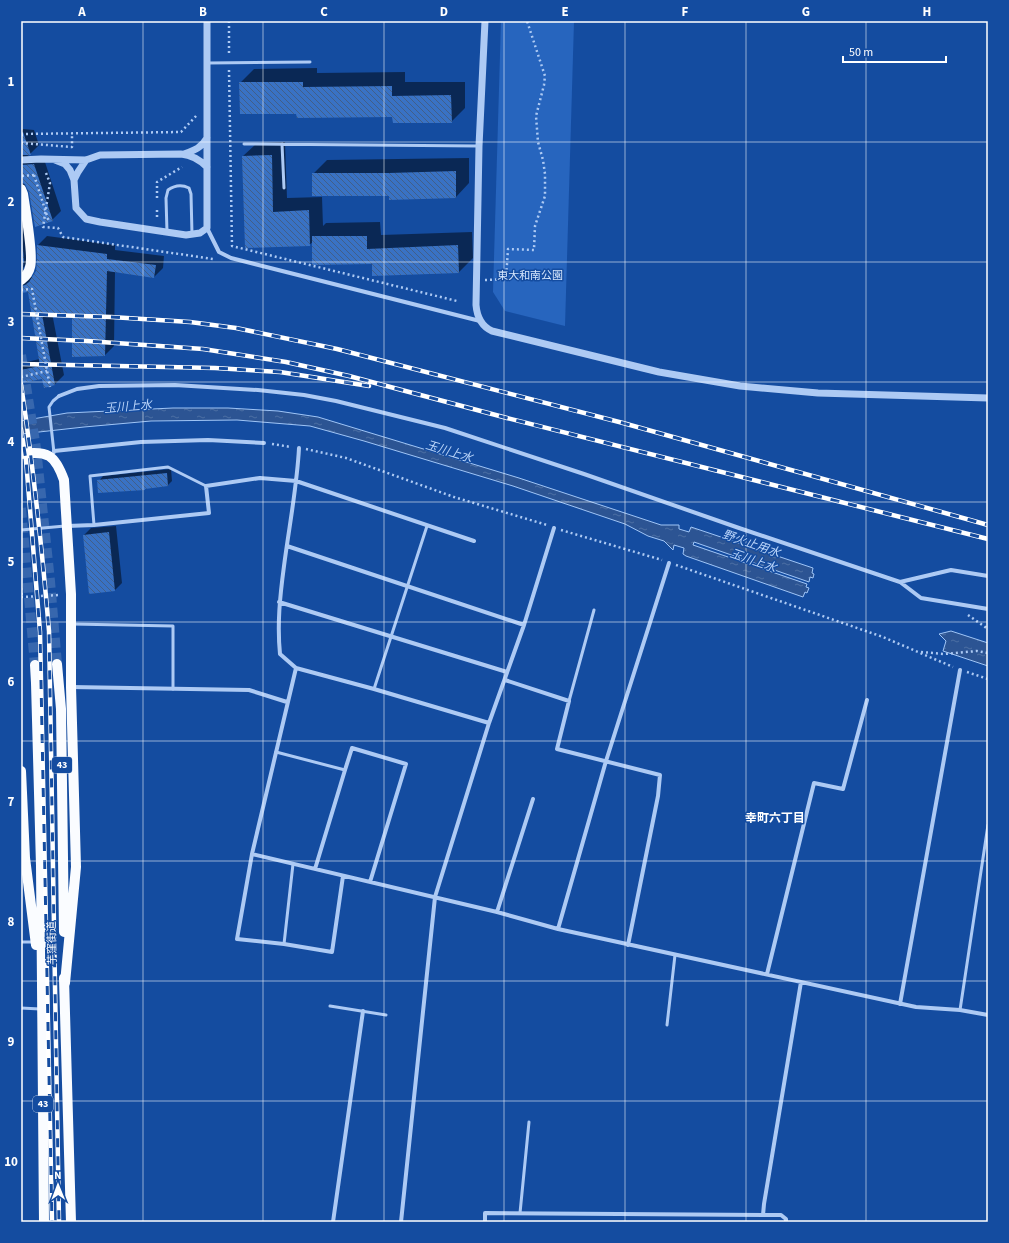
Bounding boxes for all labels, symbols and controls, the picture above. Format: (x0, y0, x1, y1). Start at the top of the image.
text: A (77, 3, 86, 21)
text: B (199, 3, 207, 21)
text: C (320, 3, 328, 21)
text: D (440, 3, 448, 21)
text: E (561, 3, 569, 21)
text: F (682, 3, 689, 21)
text: G (802, 3, 810, 21)
text: H (923, 3, 931, 21)
scale bar (843, 38, 946, 64)
text: 50 m (849, 44, 873, 61)
text: 1 (8, 73, 15, 91)
text: 2 (8, 193, 15, 211)
park label: 東大和南公園 (497, 268, 563, 283)
text: 3 (8, 313, 15, 331)
water label: 玉川上水 (103, 396, 155, 418)
text: 4 (8, 433, 15, 451)
water label: 玉川上水 (424, 437, 476, 468)
water label: 野火止用水 (720, 526, 784, 562)
water label: 玉川上水 (728, 545, 780, 577)
text: 5 (8, 553, 15, 571)
text: 6 (8, 673, 15, 691)
road number: 43 (52, 757, 72, 773)
text: 7 (8, 793, 15, 811)
district label: 幸町六丁目 (745, 810, 805, 827)
text: 8 (8, 913, 15, 931)
street label: 芋窪街道 (44, 921, 60, 965)
text: 9 (8, 1033, 15, 1051)
road number: 43 (33, 1096, 53, 1112)
text: 10 (4, 1153, 18, 1171)
north arrow (38, 1165, 78, 1205)
text: N (54, 1168, 62, 1183)

